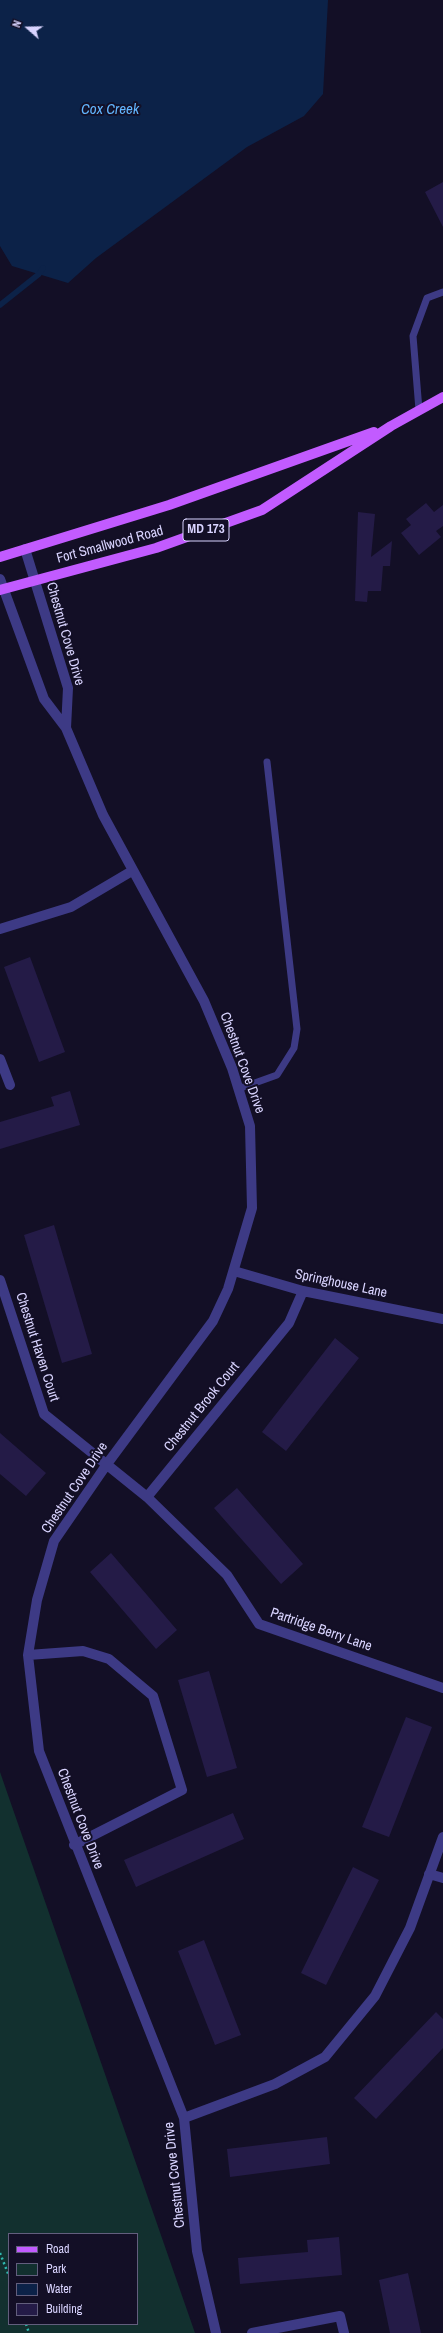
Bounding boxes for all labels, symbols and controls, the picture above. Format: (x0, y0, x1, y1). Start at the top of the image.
north arrow (8, 8, 48, 48)
text: N (9, 18, 24, 29)
water label: Cox Creek (81, 101, 139, 119)
road number: MD 173 (183, 519, 229, 541)
street label: Fort Smallwood Road (55, 523, 165, 567)
street label: Chestnut Cove Drive (42, 580, 88, 688)
street label: Chestnut Cove Drive (216, 1010, 268, 1116)
street label: Springhouse Lane (293, 1266, 389, 1302)
street label: Chestnut Haven Court (11, 1290, 63, 1404)
street label: Chestnut Brook Court (161, 1359, 243, 1455)
street label: Chestnut Cove Drive (38, 1439, 112, 1537)
street label: Partridge Berry Lane (268, 1605, 374, 1655)
street label: Chestnut Cove Drive (53, 1766, 107, 1872)
street label: Chestnut Cove Drive (161, 2121, 189, 2229)
legend (8, 2233, 138, 2325)
text: Road (46, 2241, 70, 2257)
text: Park (46, 2261, 66, 2277)
text: Water (46, 2281, 72, 2297)
text: Building (46, 2301, 82, 2317)

